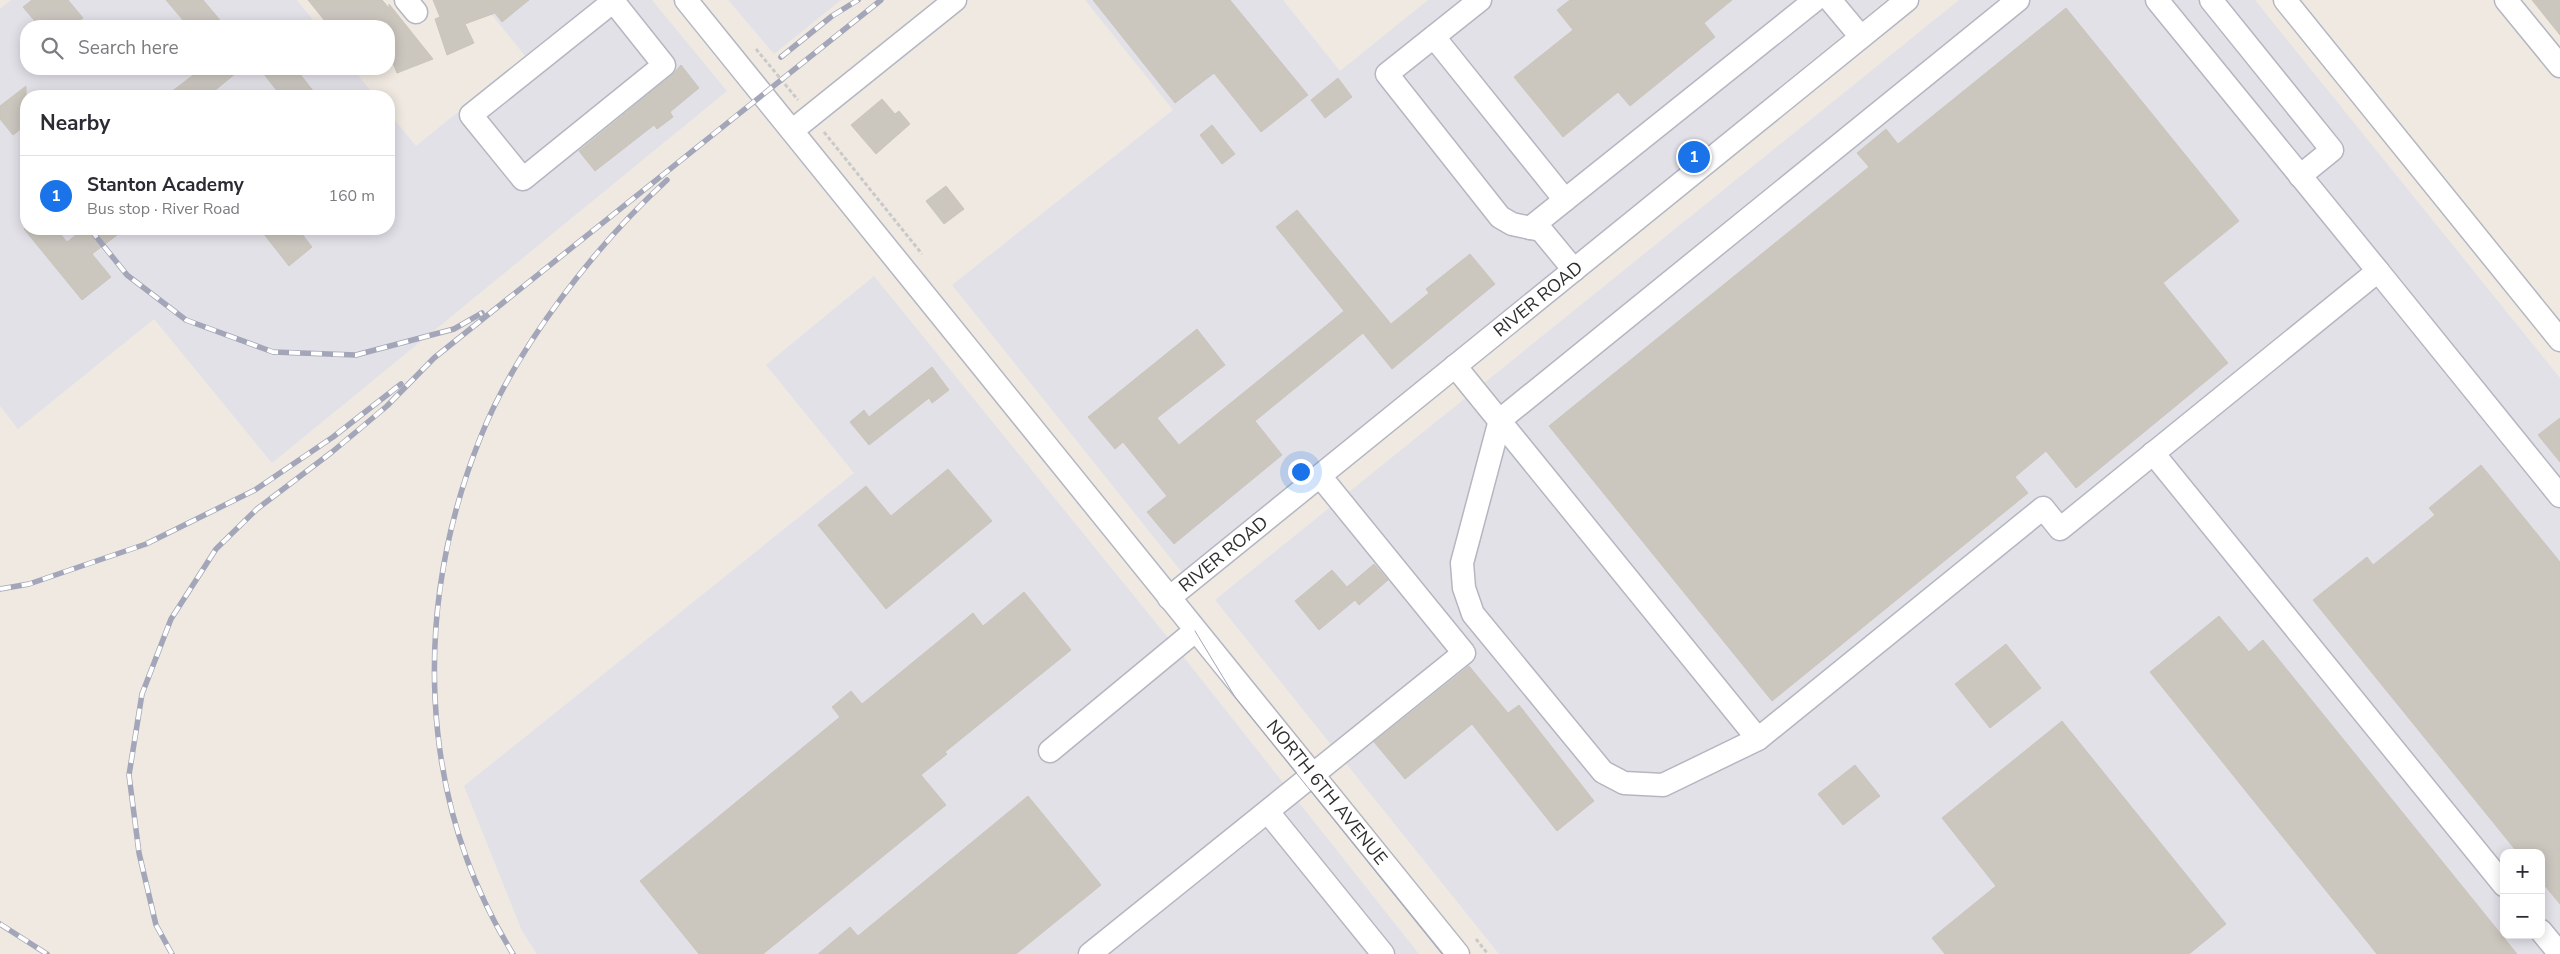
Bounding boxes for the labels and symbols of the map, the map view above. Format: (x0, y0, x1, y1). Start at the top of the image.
pin: 1 (1678, 138, 1710, 176)
street label: RIVER ROAD (1488, 256, 1588, 342)
your location (1288, 459, 1314, 485)
street label: RIVER ROAD (1174, 511, 1273, 597)
street label: NORTH 6TH AVENUE (1261, 715, 1393, 870)

